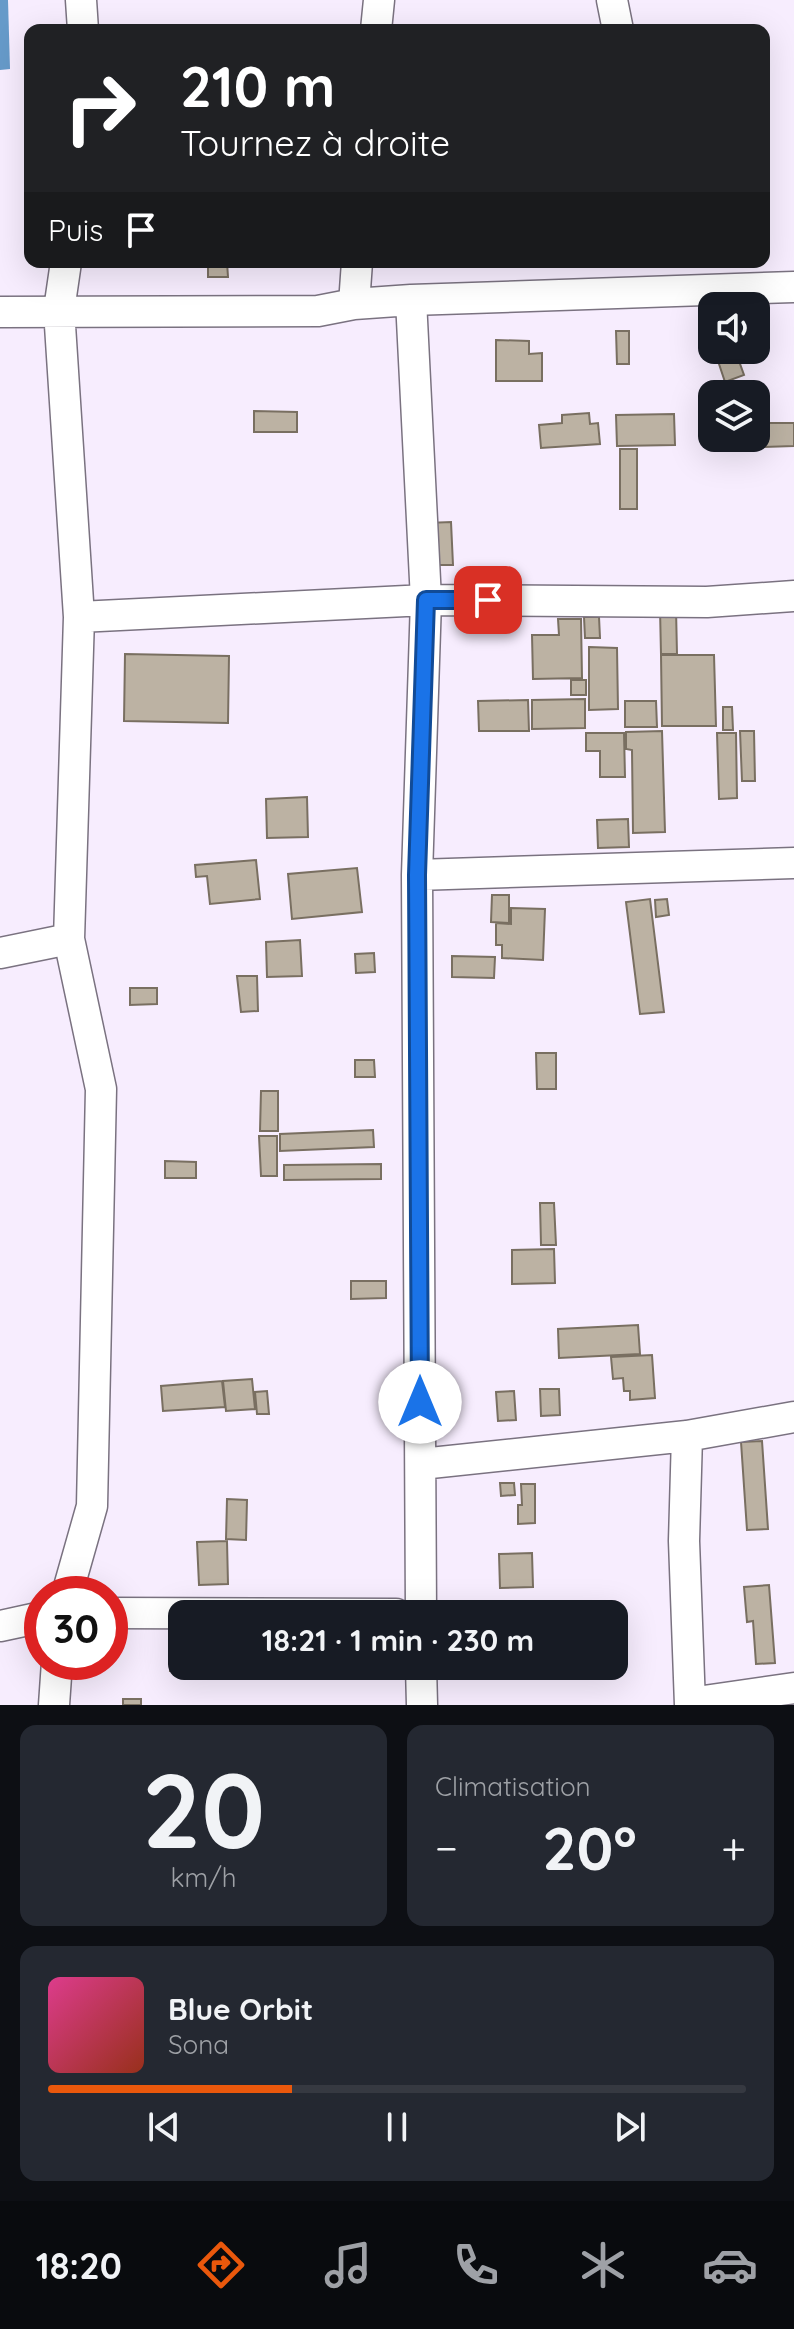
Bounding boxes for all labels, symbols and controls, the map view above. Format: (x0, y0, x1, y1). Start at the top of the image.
text: 210 m (180, 51, 335, 121)
icon: right (48, 56, 152, 160)
text: Tournez à droite (180, 120, 450, 165)
icon: arrive (119, 208, 163, 252)
text: Puis (48, 211, 103, 249)
map controls (698, 292, 770, 452)
button: sound (698, 292, 770, 364)
button: layers (698, 380, 770, 452)
pin (454, 566, 522, 634)
icon: arrive (466, 578, 510, 622)
position arrow (378, 1360, 462, 1444)
speed limit sign: 30 (24, 1576, 128, 1680)
text: 18:21 · 1 min · 230 m (262, 1621, 534, 1659)
text: 20 (142, 1744, 265, 1874)
text: Climatisation (435, 1770, 591, 1803)
text: 20° (542, 1810, 637, 1885)
text: − (435, 1820, 458, 1875)
text: + (721, 1820, 746, 1875)
text: km/h (171, 1861, 236, 1894)
text: Blue Orbit (168, 1990, 313, 2028)
text: Sona (168, 2028, 229, 2061)
icon: previous (142, 2105, 186, 2149)
icon: pause (375, 2105, 419, 2149)
icon: next (608, 2105, 652, 2149)
icon: directions (193, 2237, 249, 2293)
icon: music (320, 2237, 376, 2293)
icon: phone (448, 2237, 504, 2293)
icon: climate (575, 2237, 631, 2293)
icon: car (702, 2237, 758, 2293)
text: 18:20 (36, 2243, 122, 2288)

